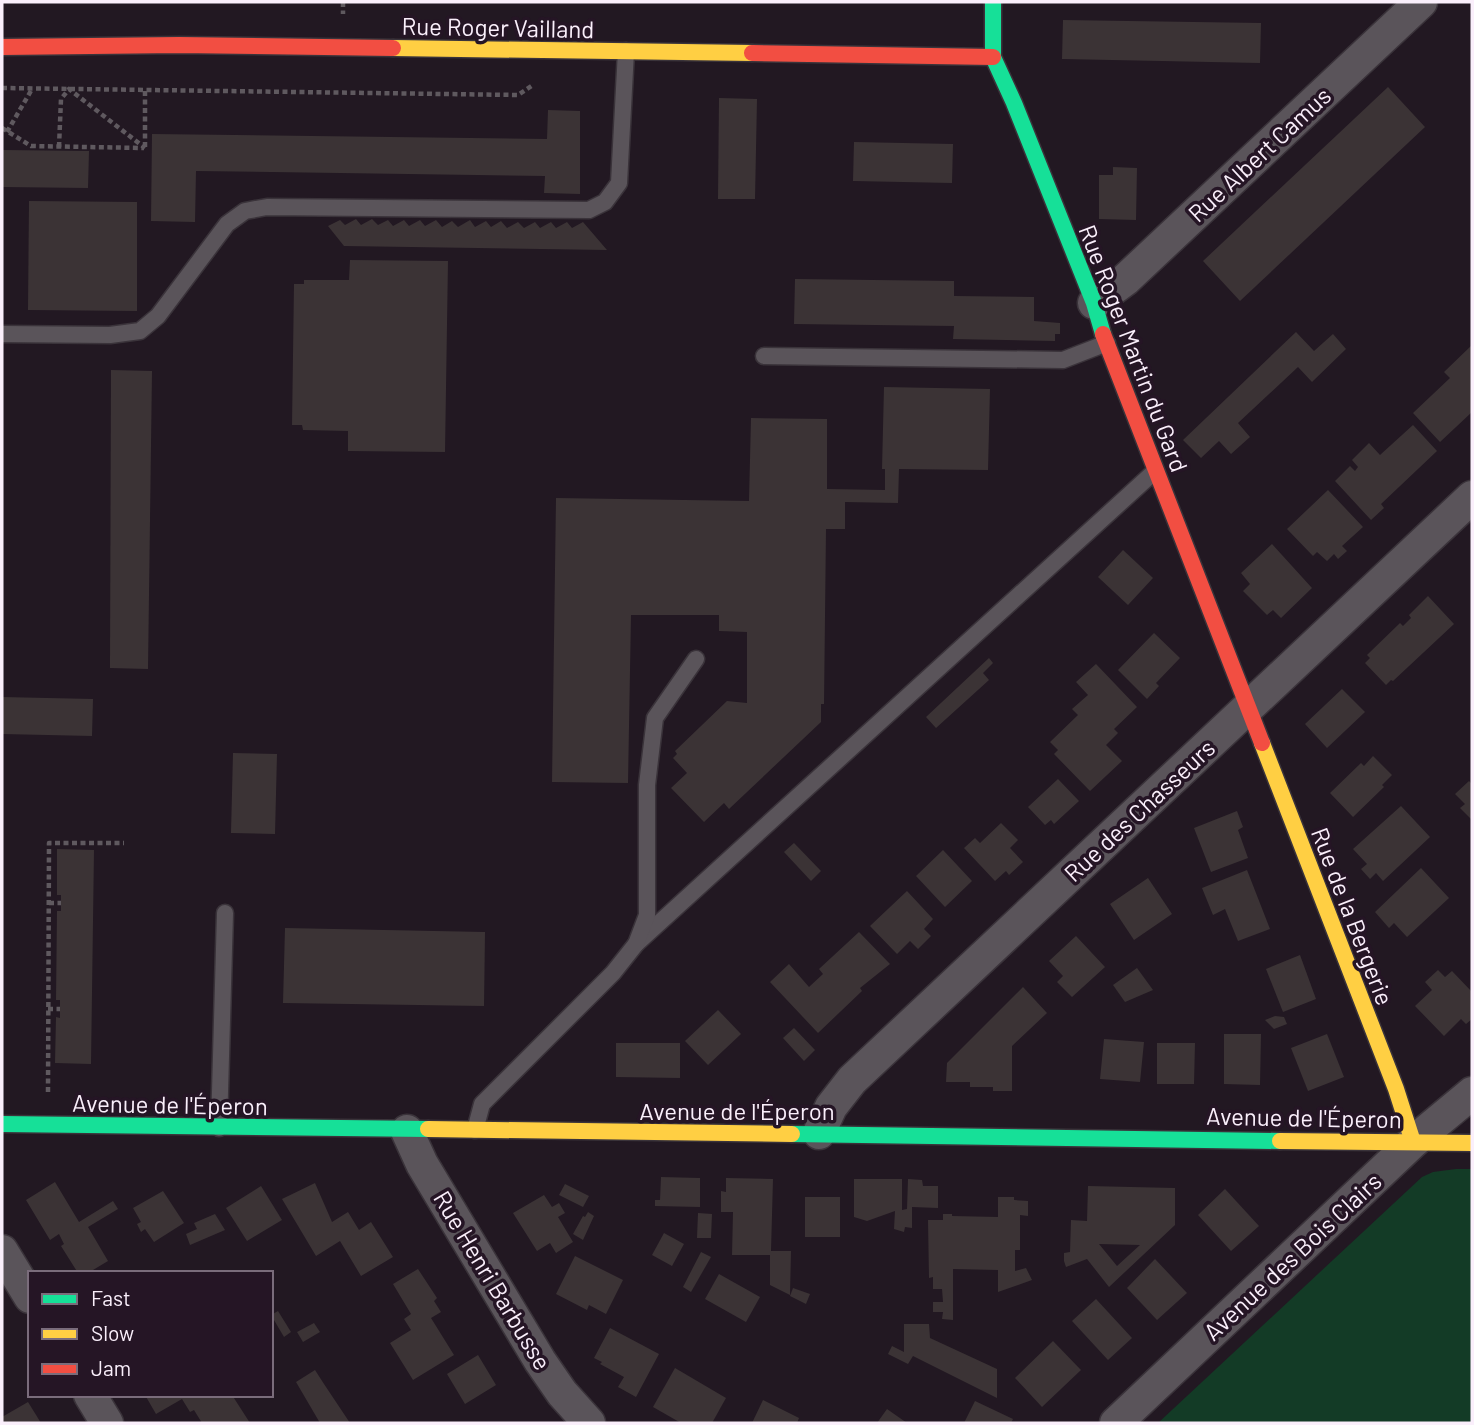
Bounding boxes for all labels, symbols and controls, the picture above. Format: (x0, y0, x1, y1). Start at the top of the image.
street label: Rue Roger Vailland (401, 11, 595, 43)
street label: Rue Albert Camus (1182, 80, 1336, 228)
street label: Rue Roger Martin du Gard (1073, 220, 1195, 476)
street label: Rue des Chasseurs (1058, 733, 1220, 887)
street label: Rue de la Bergerie (1306, 823, 1400, 1009)
street label: Avenue de l'Éperon (72, 1088, 268, 1120)
street label: Avenue de l'Éperon (639, 1096, 835, 1125)
street label: Avenue de l'Éperon (1206, 1101, 1402, 1133)
street label: Avenue des Bois Clairs (1197, 1166, 1387, 1346)
street label: Rue Henri Barbusse (428, 1185, 558, 1375)
legend (28, 1271, 273, 1397)
text: Fast (91, 1285, 131, 1310)
text: Slow (91, 1320, 134, 1345)
text: Jam (91, 1355, 131, 1380)

